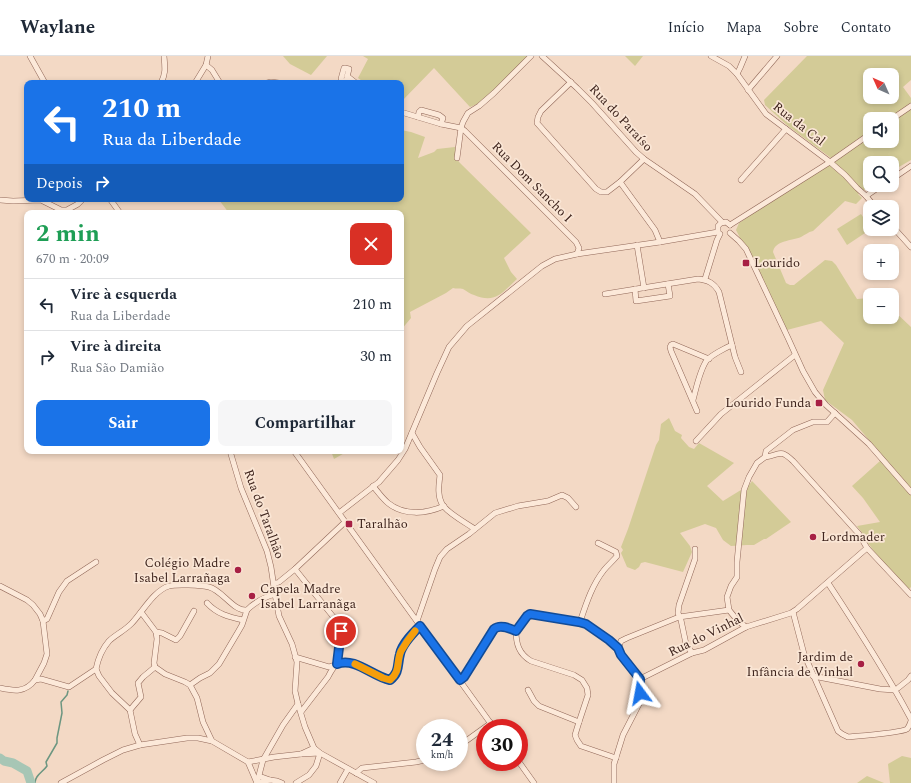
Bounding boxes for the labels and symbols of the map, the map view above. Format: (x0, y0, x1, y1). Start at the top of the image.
north arrow (863, 68, 899, 104)
street label: Rua do Paraíso (584, 80, 658, 156)
street label: Rua da Cal (768, 97, 830, 151)
street label: Rua Dom Sancho I (487, 137, 577, 227)
place label: Lourido (754, 253, 800, 273)
marker: Lourido (741, 258, 751, 268)
place label: Lourido Funda (725, 393, 812, 413)
marker: Lourido Funda (814, 398, 824, 408)
street label: Rua do Taralhão (239, 466, 289, 562)
place label: Taralhão (357, 514, 408, 534)
marker: Taralhão (344, 519, 354, 529)
place label: Lordmader (821, 527, 885, 547)
marker: Lordmader (808, 532, 818, 542)
place label: Colégio Madre Isabel Larrañaga (134, 553, 231, 588)
marker: Colégio Madre Isabel Larrañaga (233, 565, 243, 575)
place label: Capela Madre Isabel Larranãga (260, 579, 357, 614)
marker: Capela Madre Isabel Larranãga (247, 591, 257, 601)
street label: Rua do Vinhal (665, 608, 747, 662)
pin (324, 614, 358, 648)
place label: Jardim de Infância de Vinhal (746, 647, 853, 682)
marker: Jardim de Infância de Vinhal (856, 659, 866, 669)
position arrow (619, 672, 661, 714)
speed limit sign: 30 (476, 719, 528, 771)

